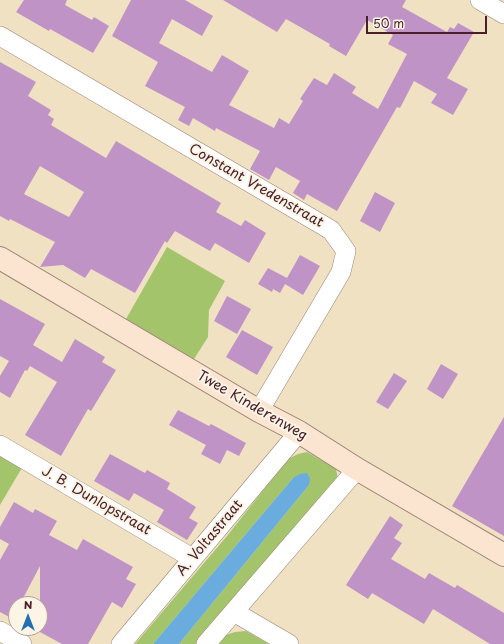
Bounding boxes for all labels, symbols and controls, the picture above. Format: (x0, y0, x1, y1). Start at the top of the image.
scale bar (368, 8, 489, 34)
text: 50 m (373, 14, 404, 32)
street label: Constant Vredenstraat (186, 141, 326, 231)
street label: Twee Kinderenweg (194, 368, 310, 444)
street label: J. B. Dunlopstraat (38, 463, 154, 539)
street label: A. Voltastraat (173, 497, 247, 579)
north arrow (8, 596, 48, 636)
text: N (24, 596, 32, 613)

